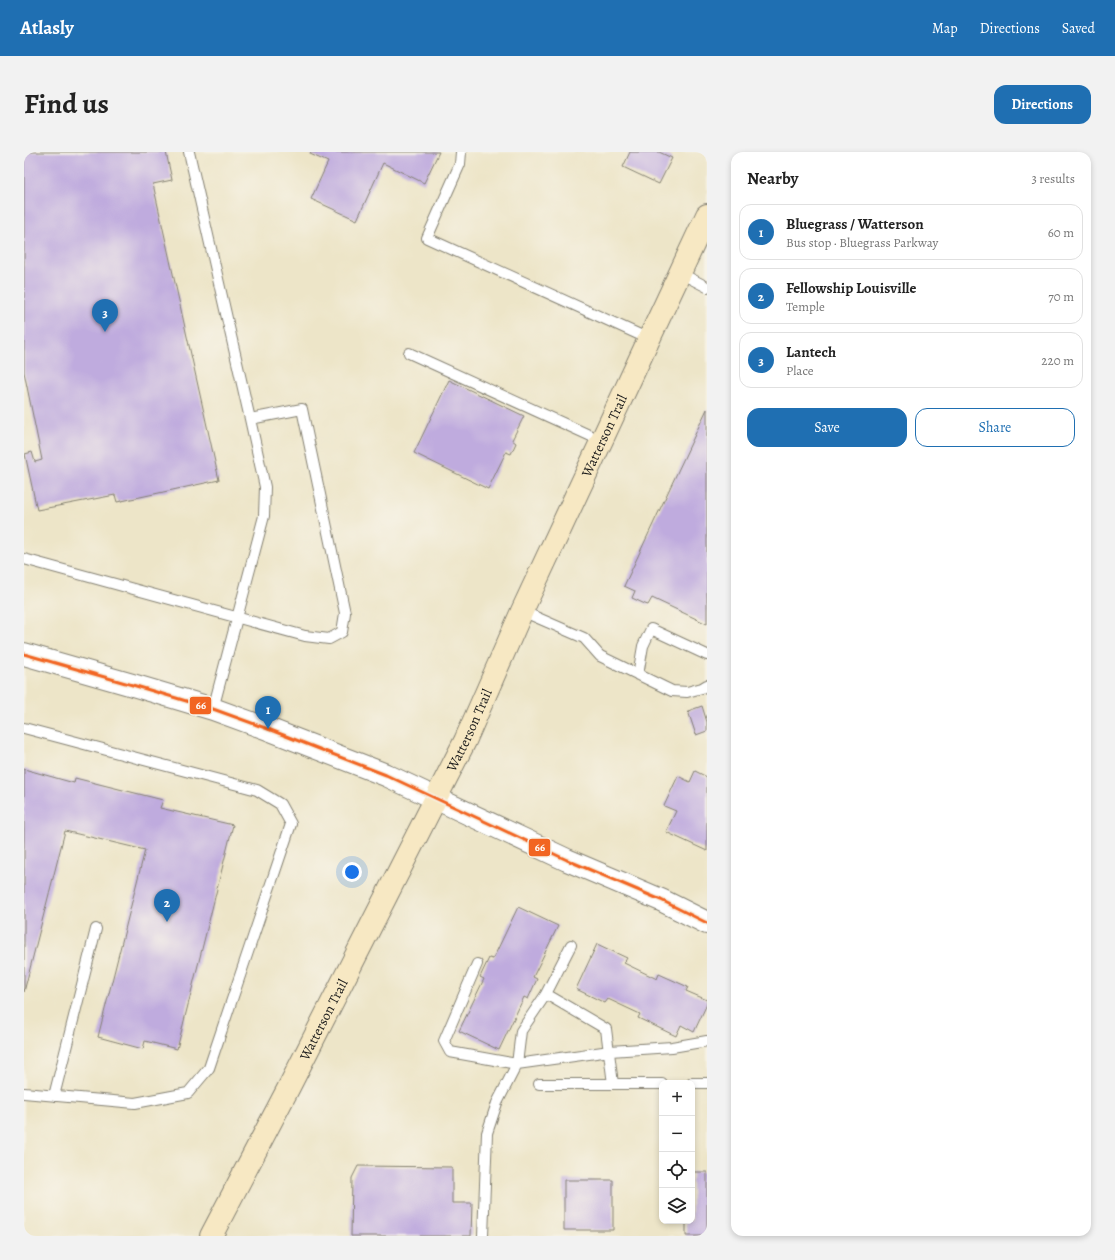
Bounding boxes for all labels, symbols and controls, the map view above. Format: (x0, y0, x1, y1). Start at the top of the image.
text: Atlasly (20, 15, 74, 41)
text: Map (932, 19, 958, 38)
text: Directions (980, 19, 1040, 38)
text: Saved (1062, 19, 1095, 38)
text: Find us (24, 85, 109, 123)
button: Directions (994, 85, 1091, 124)
text: Nearby (747, 167, 798, 190)
text: 3 results (1031, 170, 1075, 187)
text: Bluegrass / Watterson (786, 214, 924, 234)
text: 1 (759, 224, 763, 241)
text: 60 m (1048, 224, 1074, 241)
text: Bus stop · Bluegrass Parkway (786, 234, 938, 251)
text: Fellowship Louisville (786, 278, 917, 298)
text: 2 (758, 288, 764, 305)
text: 70 m (1048, 288, 1074, 305)
text: Temple (786, 298, 825, 315)
pin: 3 (92, 299, 118, 332)
text: Lantech (786, 342, 836, 362)
text: 3 (758, 352, 764, 369)
text: 220 m (1041, 352, 1074, 369)
text: Place (786, 362, 814, 379)
street label: Watterson Trail (577, 391, 632, 481)
button: Save (747, 408, 907, 447)
button: Share (915, 408, 1075, 447)
street label: Watterson Trail (442, 686, 497, 776)
line badge: 66 (189, 696, 212, 715)
pin: 1 (255, 696, 281, 729)
text: 66 (196, 698, 206, 713)
line badge: 66 (528, 838, 551, 857)
text: 66 (535, 840, 545, 855)
your location (342, 862, 362, 882)
pin: 2 (154, 889, 180, 922)
street label: Watterson Trail (295, 975, 353, 1064)
map controls (659, 1080, 695, 1224)
button: + (659, 1080, 695, 1116)
button: − (659, 1116, 695, 1152)
button: locate (659, 1152, 695, 1188)
button: layers (659, 1188, 695, 1224)

